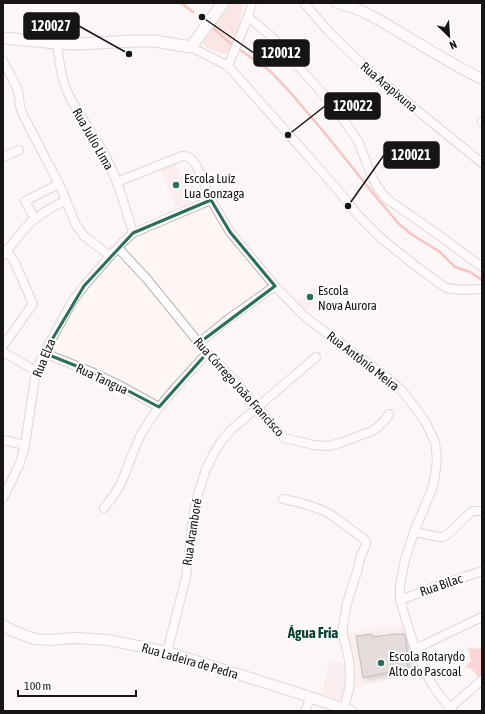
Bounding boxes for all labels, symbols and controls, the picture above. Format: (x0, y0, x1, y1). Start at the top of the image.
callout: 120027 (24, 13, 79, 39)
north arrow (429, 16, 469, 56)
text: 120027 (31, 18, 71, 34)
text: N (448, 38, 459, 52)
callout: 120012 (254, 40, 309, 66)
text: 120012 (261, 45, 301, 61)
street label: Rua Arapixuna (358, 59, 420, 115)
callout: 120022 (325, 93, 380, 119)
text: 120022 (333, 98, 373, 114)
street label: Rua Julio Lima (69, 105, 117, 173)
callout: 120021 (384, 142, 439, 168)
text: 120021 (391, 147, 431, 163)
place label: Escola Luiz Lua Gonzaga (184, 171, 245, 201)
marker: Escola Luiz Lua Gonzaga (171, 180, 181, 190)
place label: Escola Nova Aurora (318, 283, 377, 313)
marker: Escola Nova Aurora (305, 292, 315, 302)
street label: Rua Antônio Meira (324, 328, 402, 394)
street label: Rua Córrego João Francisco (191, 335, 287, 439)
street label: Rua Elza (29, 336, 59, 380)
street label: Rua Tangua (74, 360, 130, 398)
street label: Rua Aramboré (179, 497, 205, 567)
street label: Rua Bilac (418, 571, 464, 599)
district label: Água Fria (287, 624, 338, 641)
street label: Rua Ladeira de Pedra (140, 640, 240, 682)
place label: Escola Rotarydo Alto do Pascoal (389, 649, 465, 679)
marker: Escola Rotarydo Alto do Pascoal (376, 658, 386, 668)
scale bar (18, 672, 136, 698)
text: 100 m (24, 679, 51, 693)

